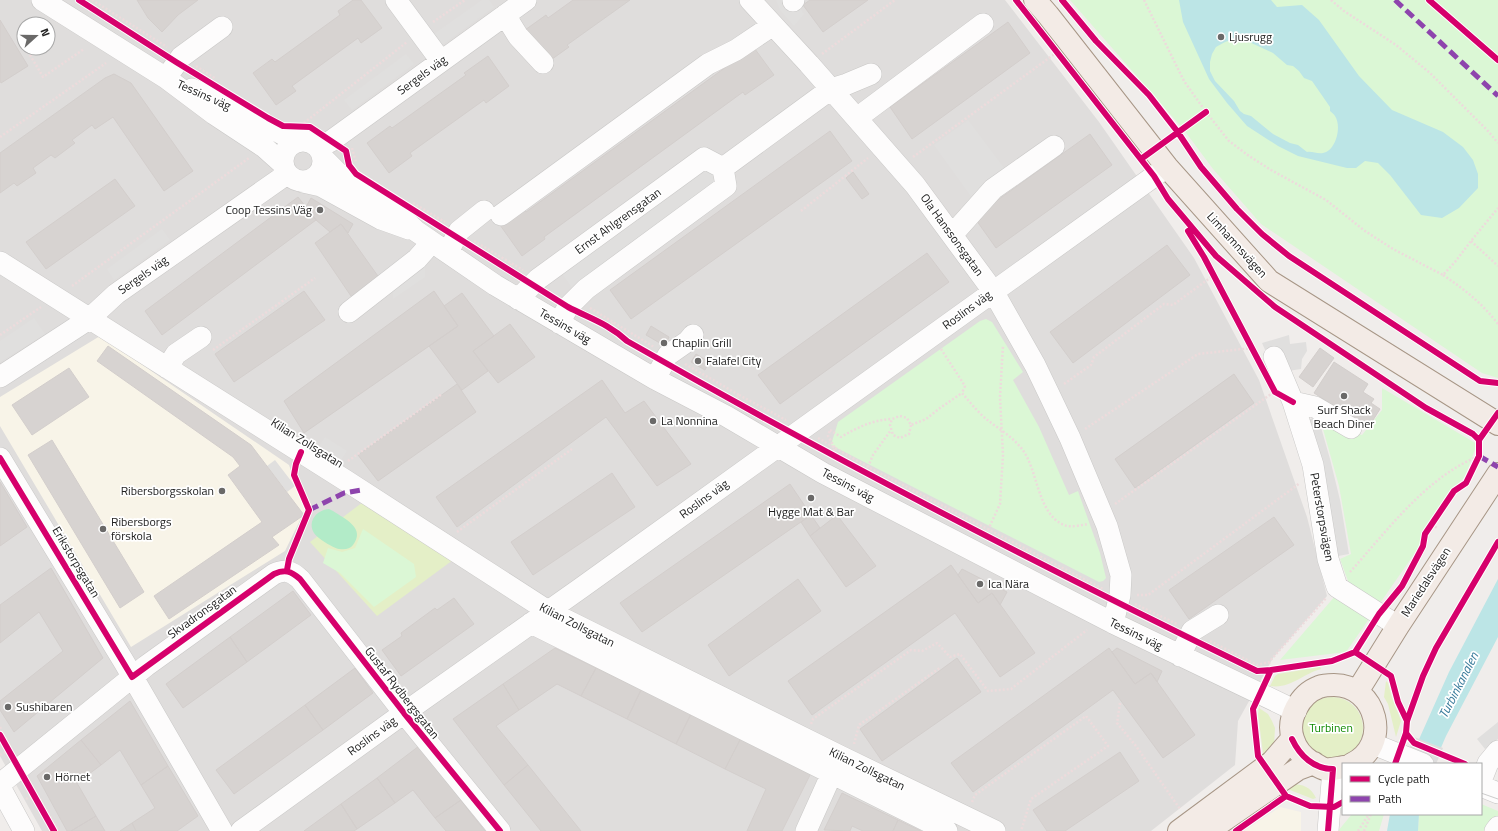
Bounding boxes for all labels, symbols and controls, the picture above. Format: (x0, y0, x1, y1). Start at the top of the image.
north arrow (16, 16, 56, 56)
text: N (37, 26, 54, 39)
place label: Ljusrugg (1229, 27, 1272, 46)
marker: Ljusrugg (1216, 32, 1226, 42)
street label: Sergels väg (393, 50, 451, 99)
street label: Tessins väg (174, 74, 234, 115)
street label: Ernst Ahlgrensgatan (570, 183, 665, 259)
street label: Ola Hanssonsgatan (916, 189, 989, 280)
place label: Coop Tessins Väg (225, 200, 312, 219)
marker: Coop Tessins Väg (315, 205, 325, 215)
street label: Limhamnsvägen (1202, 207, 1272, 282)
street label: Sergels väg (114, 250, 172, 299)
street label: Roslins väg (938, 285, 995, 334)
street label: Tessins väg (536, 303, 595, 348)
place label: Chaplin Grill (672, 333, 732, 352)
marker: Chaplin Grill (659, 338, 669, 348)
place label: Falafel City (706, 351, 761, 370)
marker: Falafel City (693, 356, 703, 366)
marker: Surf Shack Beach Diner (1339, 391, 1349, 401)
place label: Surf Shack Beach Diner (1314, 400, 1374, 433)
place label: La Nonnina (661, 411, 718, 430)
street label: Kilian Zollsgatan (267, 413, 347, 472)
marker: La Nonnina (648, 416, 658, 426)
street label: Tessins väg (818, 463, 878, 506)
street label: Peterstorpsvägen (1305, 471, 1340, 563)
street label: Roslins väg (675, 474, 732, 523)
place label: Ribersborgsskolan (121, 481, 214, 500)
marker: Ribersborgsskolan (217, 486, 227, 496)
marker: Hygge Mat & Bar (806, 493, 816, 503)
place label: Hygge Mat & Bar (768, 502, 854, 521)
place label: Ribersborgs förskola (111, 512, 172, 545)
street label: Erikstorpsgatan (48, 523, 105, 601)
marker: Ribersborgs förskola (98, 524, 108, 534)
street label: Mariedalsvägen (1396, 543, 1455, 620)
place label: Ica Nära (988, 574, 1029, 593)
marker: Ica Nära (975, 579, 985, 589)
street label: Skvadronsgatan (163, 580, 240, 643)
street label: Kilian Zollsgatan (536, 597, 618, 652)
street label: Tessins väg (1106, 612, 1166, 655)
street label: Gustaf Rydbergsgatan (360, 642, 445, 743)
water label: Turbinkanalen (1433, 648, 1483, 722)
place label: Sushibaren (16, 697, 72, 716)
marker: Sushibaren (3, 702, 13, 712)
street label: Roslins väg (343, 711, 400, 760)
park label: Turbinen (1309, 718, 1353, 737)
street label: Kilian Zollsgatan (826, 742, 908, 795)
legend (1342, 763, 1482, 815)
place label: Hörnet (55, 767, 91, 786)
text: Cycle path (1378, 769, 1430, 788)
marker: Hörnet (42, 772, 52, 782)
text: Path (1378, 789, 1402, 808)

